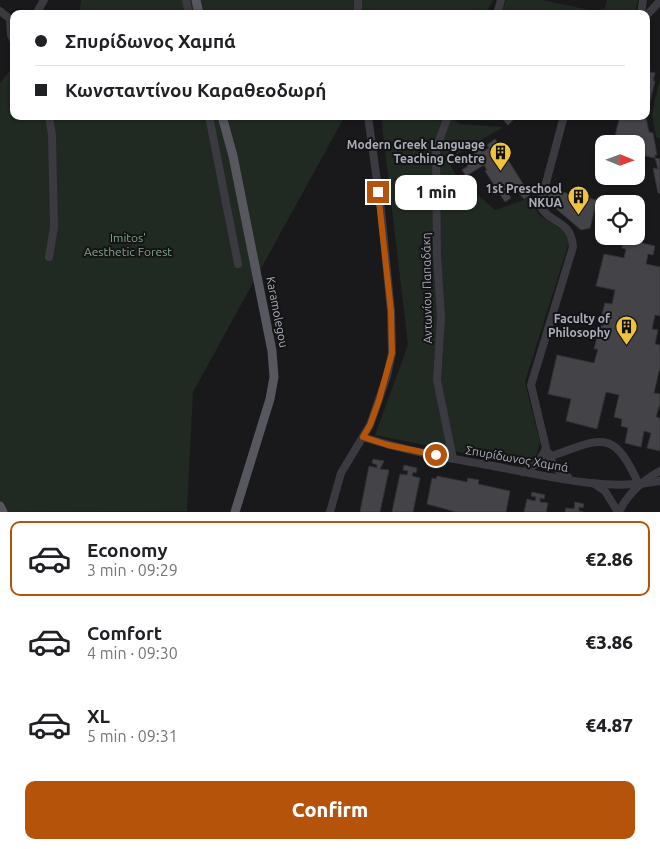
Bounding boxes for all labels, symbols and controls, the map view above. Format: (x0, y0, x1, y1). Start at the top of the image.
text: Σπυρίδωνος Χαμπά (65, 30, 236, 52)
text: Κωνσταντίνου Καραθεοδωρή (65, 79, 326, 101)
north arrow (595, 135, 645, 185)
map controls (595, 135, 645, 245)
place label: Modern Greek Language Teaching Centre (347, 138, 485, 165)
building icon: Modern Greek Language Teaching Centre (489, 140, 513, 171)
callout: 1 min (396, 174, 478, 210)
route end (367, 181, 389, 203)
place label: 1st Preschool NKUA (486, 182, 563, 209)
text: 1 min (416, 183, 456, 201)
building icon: 1st Preschool NKUA (566, 184, 590, 215)
button: locate (595, 195, 645, 245)
park label: Imitos' Aesthetic Forest (84, 231, 172, 258)
street label: Αντωνίου Παπαδάκη (419, 232, 434, 344)
street label: Karamolegou (264, 275, 291, 349)
place label: Faculty of Philosophy (548, 312, 611, 339)
building icon: Faculty of Philosophy (614, 314, 638, 345)
street label: Σπυρίδωνος Χαμπά (465, 443, 569, 475)
route start (425, 444, 447, 466)
icon: car (27, 536, 72, 581)
text: Economy (87, 539, 168, 561)
text: €2.86 (585, 548, 633, 570)
text: 3 min · 09:29 (87, 561, 178, 579)
icon: car (27, 619, 72, 664)
text: Comfort (87, 622, 162, 644)
text: €3.86 (585, 631, 633, 653)
text: 4 min · 09:30 (87, 644, 178, 662)
icon: car (27, 702, 72, 747)
text: XL (87, 705, 110, 727)
text: €4.87 (585, 714, 633, 736)
text: 5 min · 09:31 (87, 727, 178, 745)
button: Confirm (25, 781, 635, 839)

